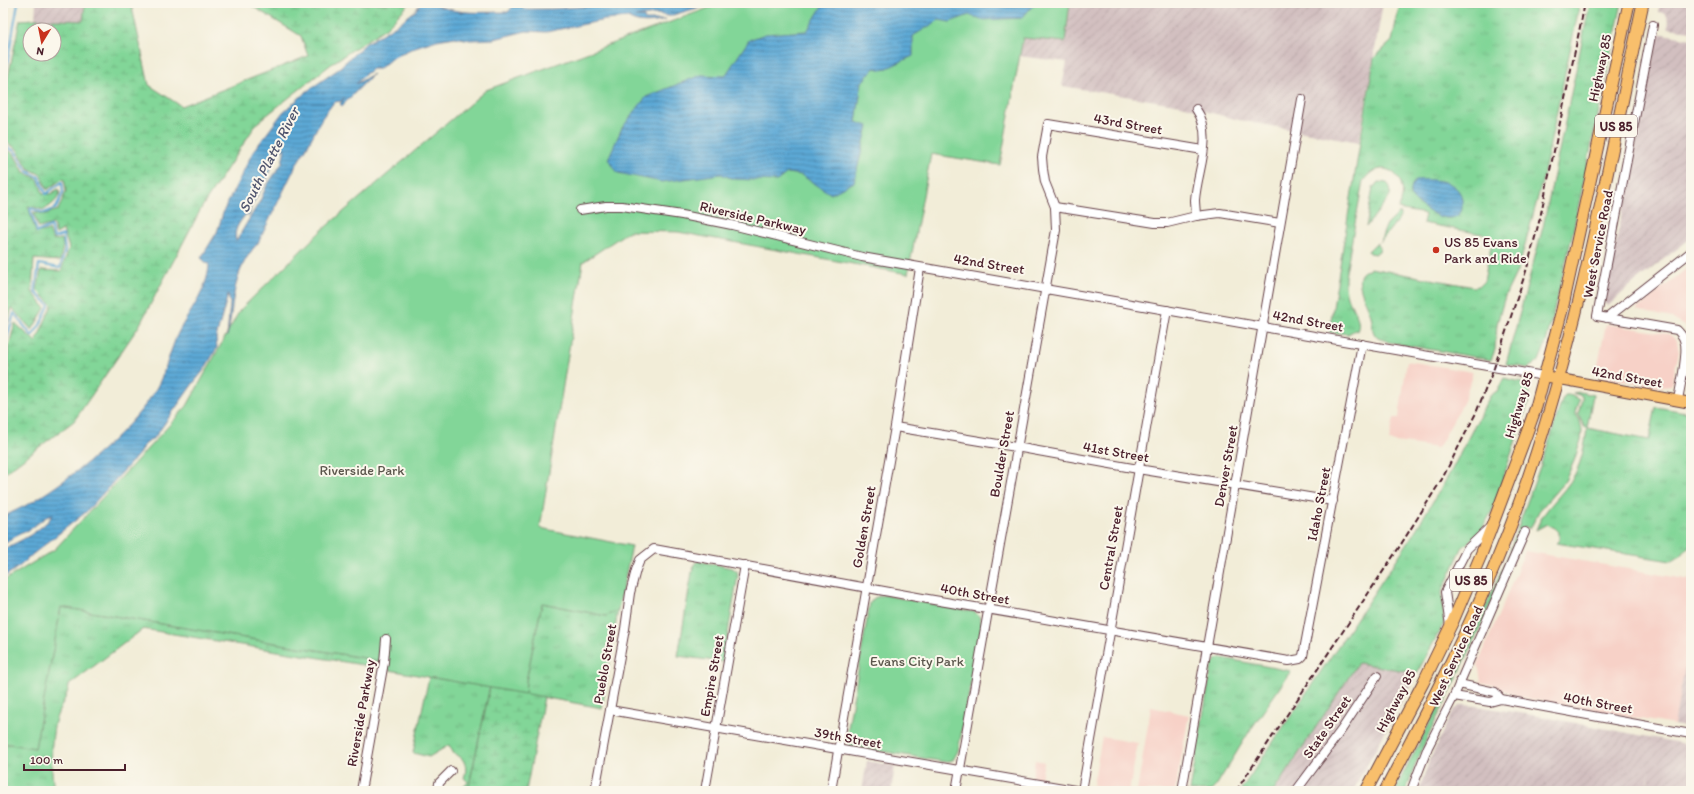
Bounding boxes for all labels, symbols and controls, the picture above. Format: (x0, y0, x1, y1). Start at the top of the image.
north arrow (22, 22, 62, 62)
street label: Highway 85 (1585, 33, 1615, 103)
text: N (36, 44, 45, 58)
water label: South Platte River (235, 102, 304, 216)
street label: 43rd Street (1092, 110, 1164, 138)
road number: US 85 (1595, 115, 1637, 137)
street label: West Service Road (1579, 188, 1617, 299)
street label: Riverside Parkway (698, 198, 808, 239)
place label: US 85 Evans Park and Ride (1444, 234, 1527, 267)
marker: US 85 Evans Park and Ride (1431, 245, 1441, 255)
street label: 42nd Street (952, 250, 1026, 278)
street label: 42nd Street (1271, 306, 1345, 336)
street label: 42nd Street (1590, 362, 1664, 392)
street label: Highway 85 (1501, 370, 1537, 440)
street label: Boulder Street (986, 409, 1018, 499)
street label: Denver Street (1210, 424, 1242, 508)
street label: 41st Street (1082, 438, 1150, 466)
park label: Riverside Park (319, 462, 405, 479)
street label: Idaho Street (1303, 466, 1335, 542)
street label: Golden Street (848, 485, 880, 569)
street label: Central Street (1095, 504, 1127, 592)
road number: US 85 (1450, 569, 1492, 591)
street label: 40th Street (939, 580, 1011, 608)
street label: West Service Road (1425, 602, 1487, 709)
street label: Pueblo Street (590, 623, 620, 705)
street label: Empire Street (696, 634, 728, 718)
park label: Evans City Park (870, 653, 965, 670)
street label: Riverside Parkway (343, 658, 379, 768)
street label: Highway 85 (1372, 667, 1420, 735)
street label: 40th Street (1562, 689, 1634, 717)
street label: State Street (1299, 692, 1355, 762)
street label: 39th Street (813, 724, 883, 752)
scale bar (24, 746, 125, 772)
text: 100 m (30, 753, 63, 767)

